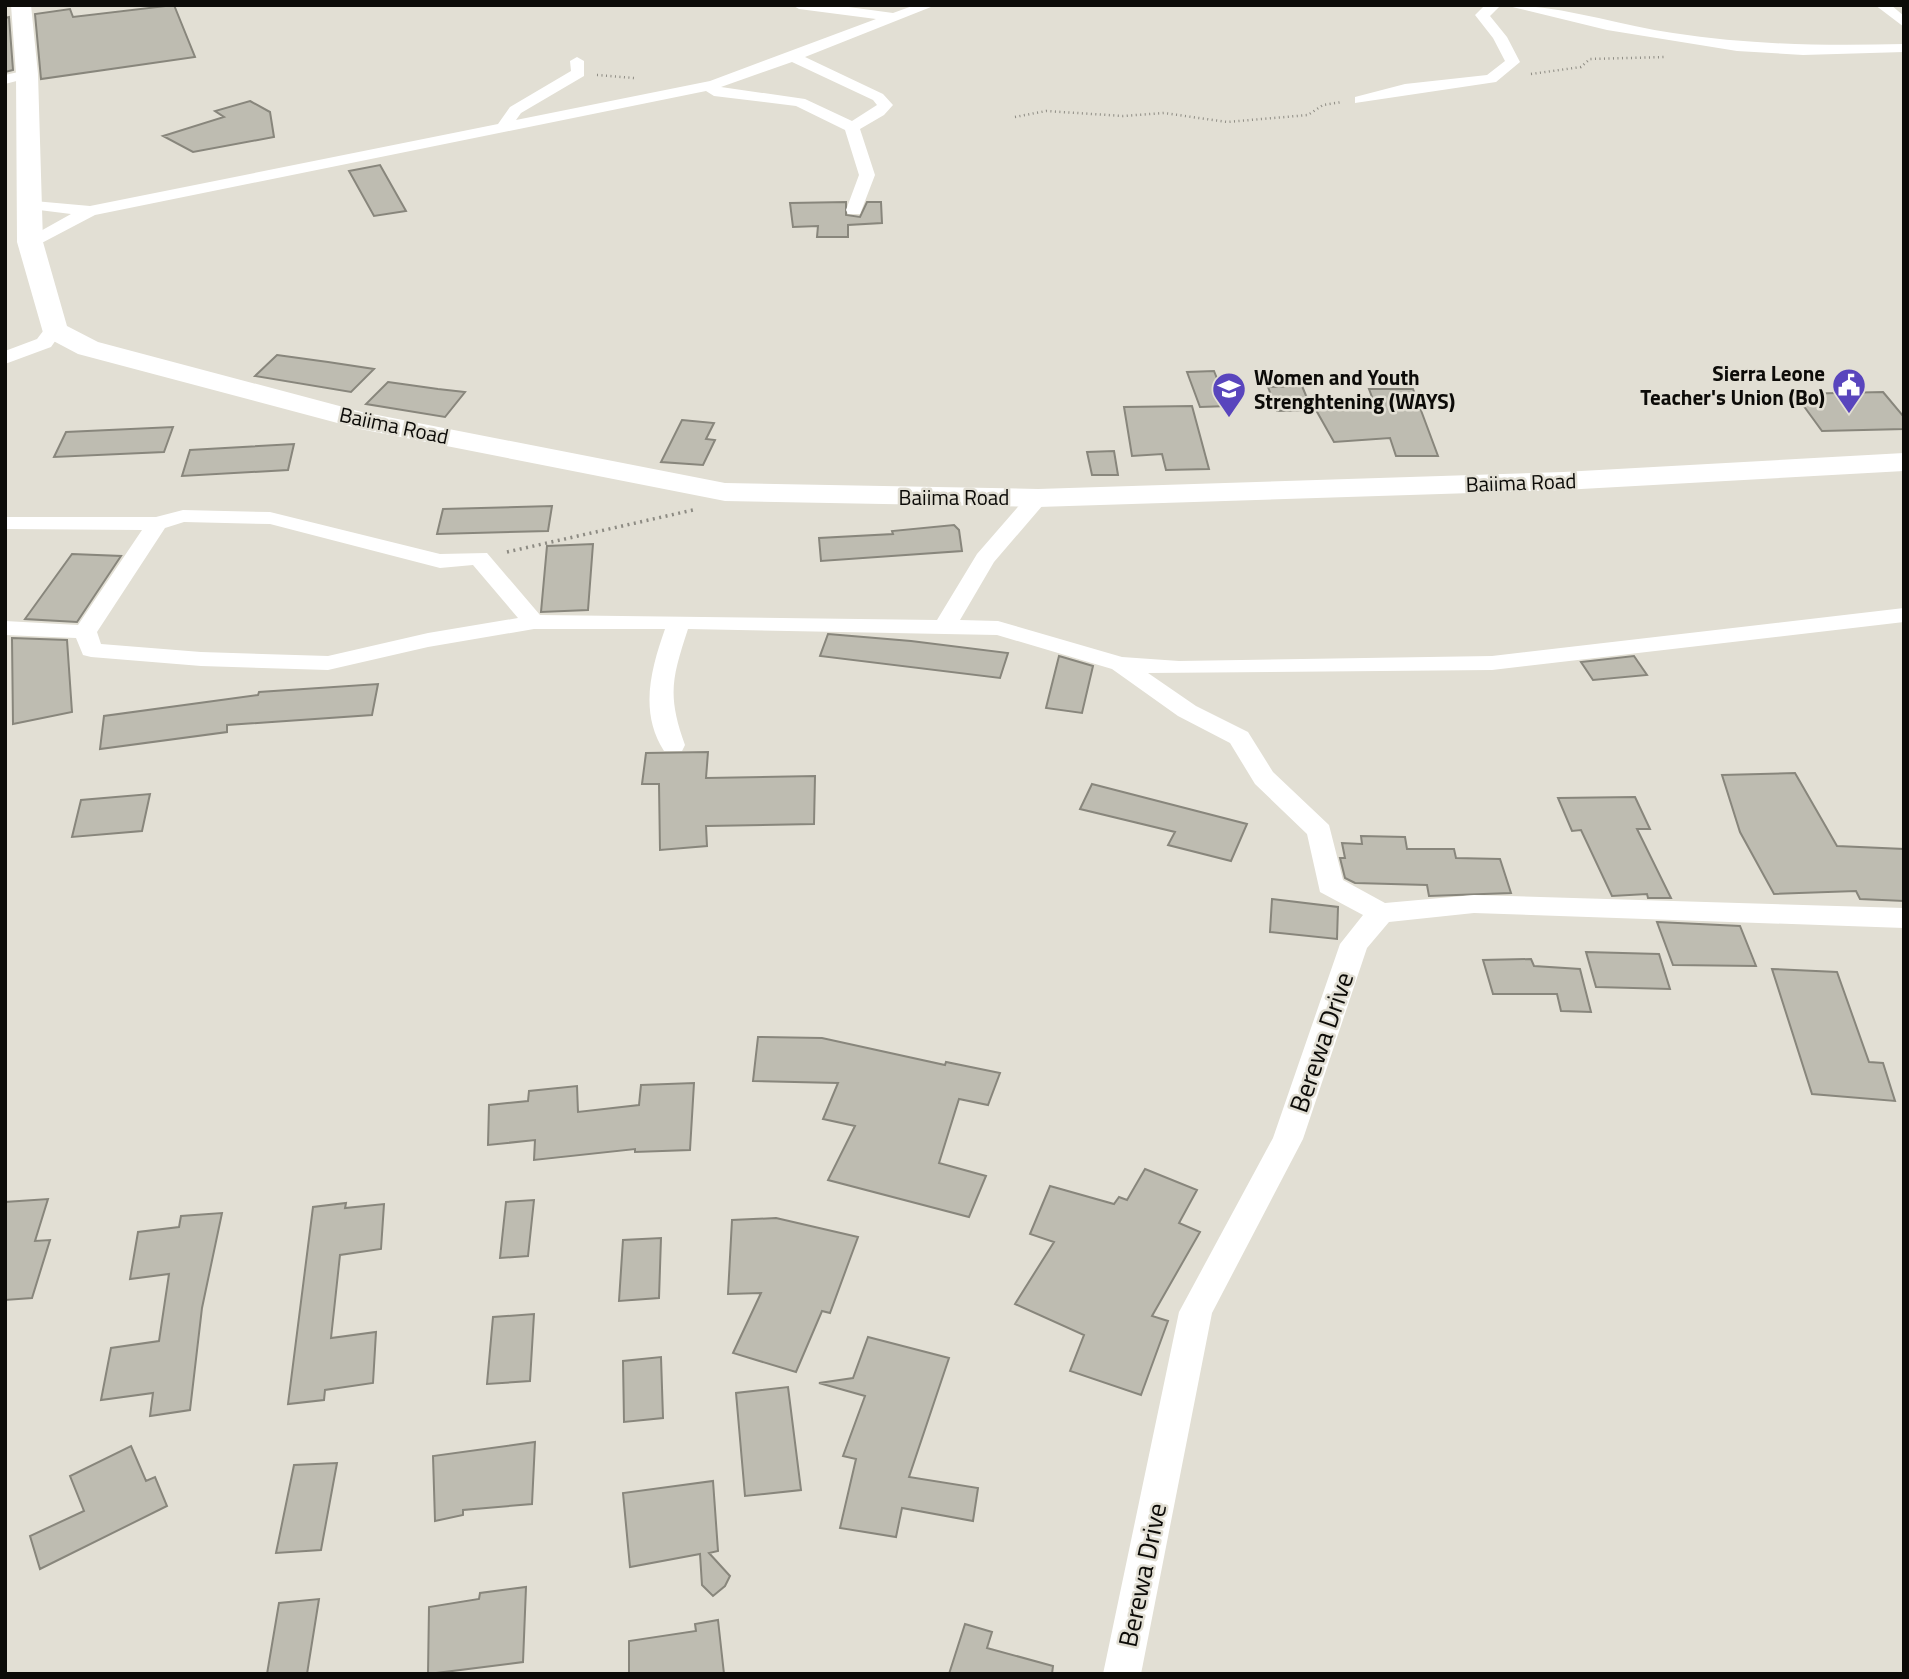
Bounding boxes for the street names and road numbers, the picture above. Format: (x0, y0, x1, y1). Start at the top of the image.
street label: Baiima Road (336, 398, 452, 452)
street label: Baiima Road (1465, 464, 1577, 500)
street label: Baiima Road (899, 481, 1009, 513)
street label: Berewa Drive (1279, 967, 1363, 1117)
street label: Berewa Drive (1108, 1499, 1176, 1651)

